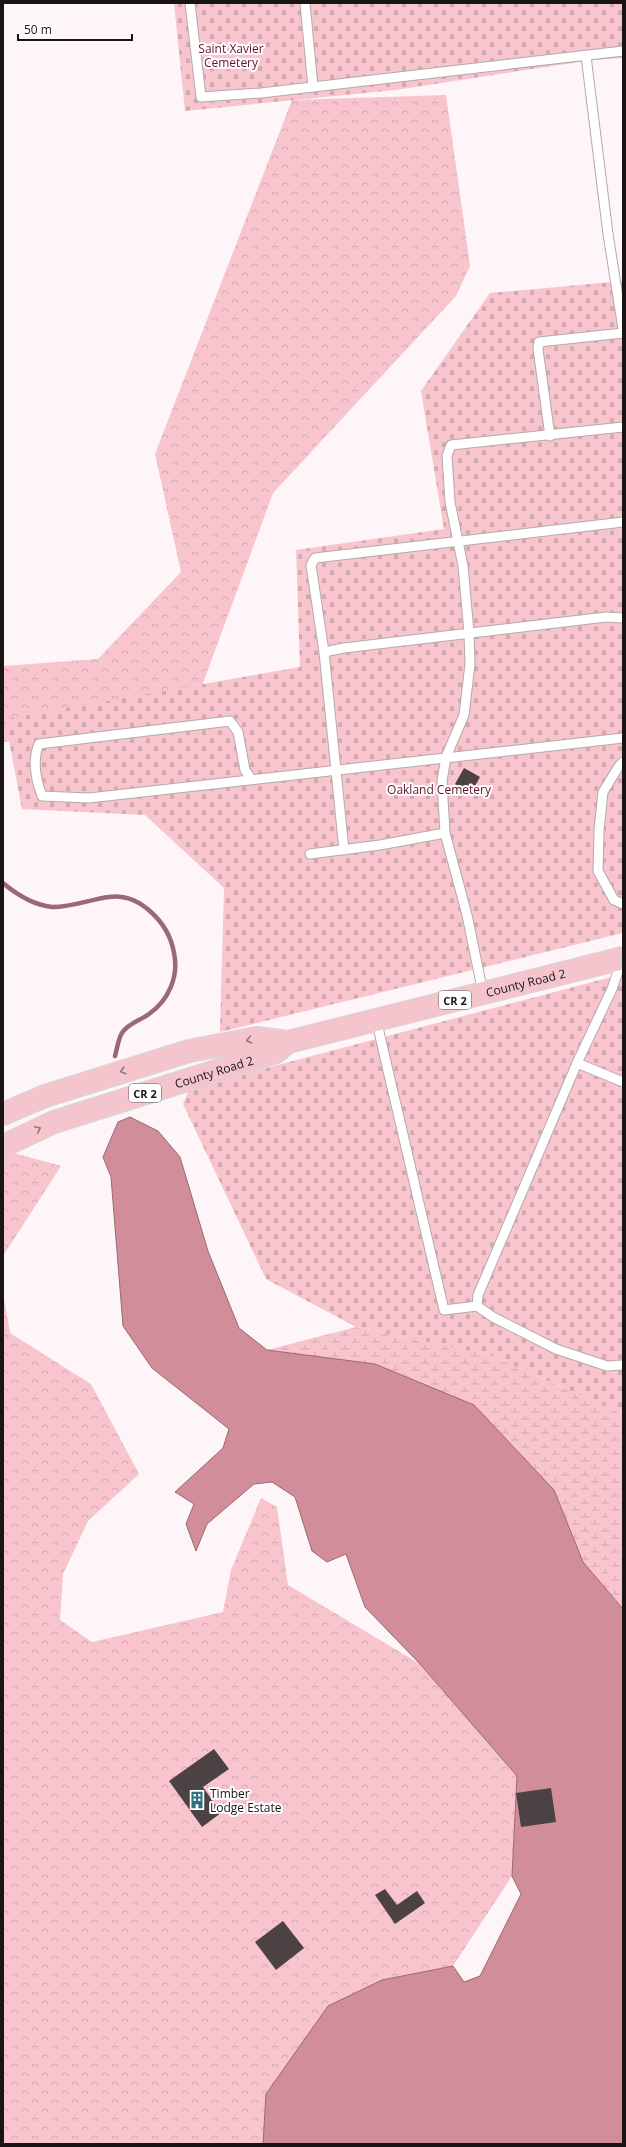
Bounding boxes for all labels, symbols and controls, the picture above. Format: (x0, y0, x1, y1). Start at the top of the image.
scale bar (18, 16, 132, 42)
text: 50 m (24, 21, 52, 38)
park label: Saint Xavier Cemetery (198, 40, 264, 71)
park label: Oakland Cemetery (387, 781, 492, 798)
street label: County Road 2 (484, 964, 567, 1001)
road number: CR 2 (439, 991, 471, 1009)
one-way arrow (246, 1035, 252, 1043)
street label: County Road 2 (172, 1051, 255, 1092)
one-way arrow (120, 1067, 127, 1075)
road number: CR 2 (129, 1084, 161, 1102)
one-way arrow (34, 1126, 42, 1134)
place label: Timber Lodge Estate (210, 1785, 282, 1816)
building icon: Timber Lodge Estate (187, 1790, 207, 1810)

